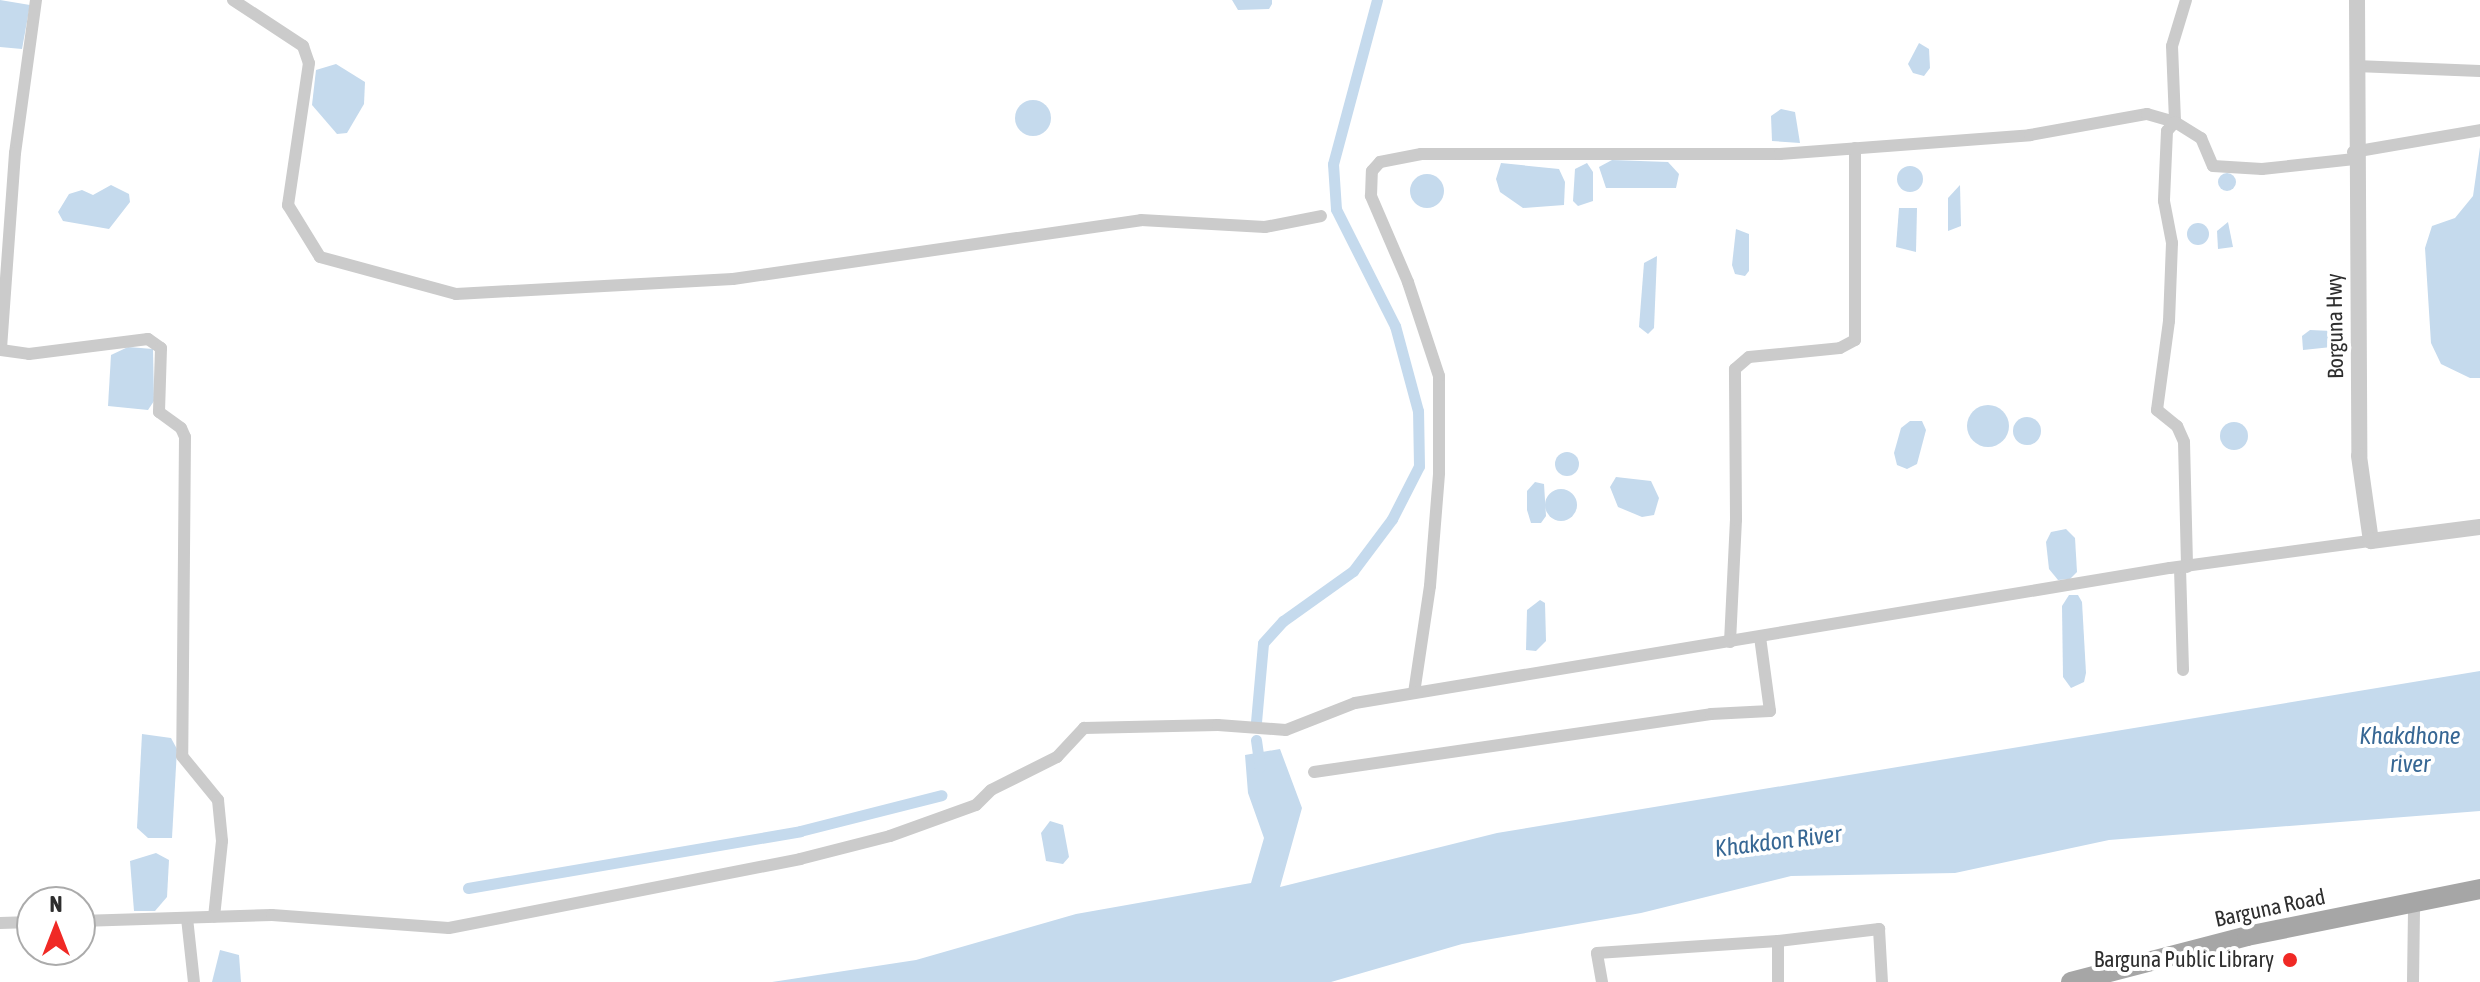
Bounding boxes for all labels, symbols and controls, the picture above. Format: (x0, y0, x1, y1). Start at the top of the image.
street label: Borguna Hwy (2321, 273, 2349, 379)
water label: Khakdhone river (2359, 722, 2461, 778)
water label: Khakdon River (1713, 819, 1843, 863)
street label: Barguna Road (2212, 883, 2328, 933)
north arrow (16, 886, 96, 966)
text: N (50, 891, 62, 917)
place label: Barguna Public Library (2094, 947, 2274, 973)
marker: Barguna Public Library (2281, 951, 2299, 969)

